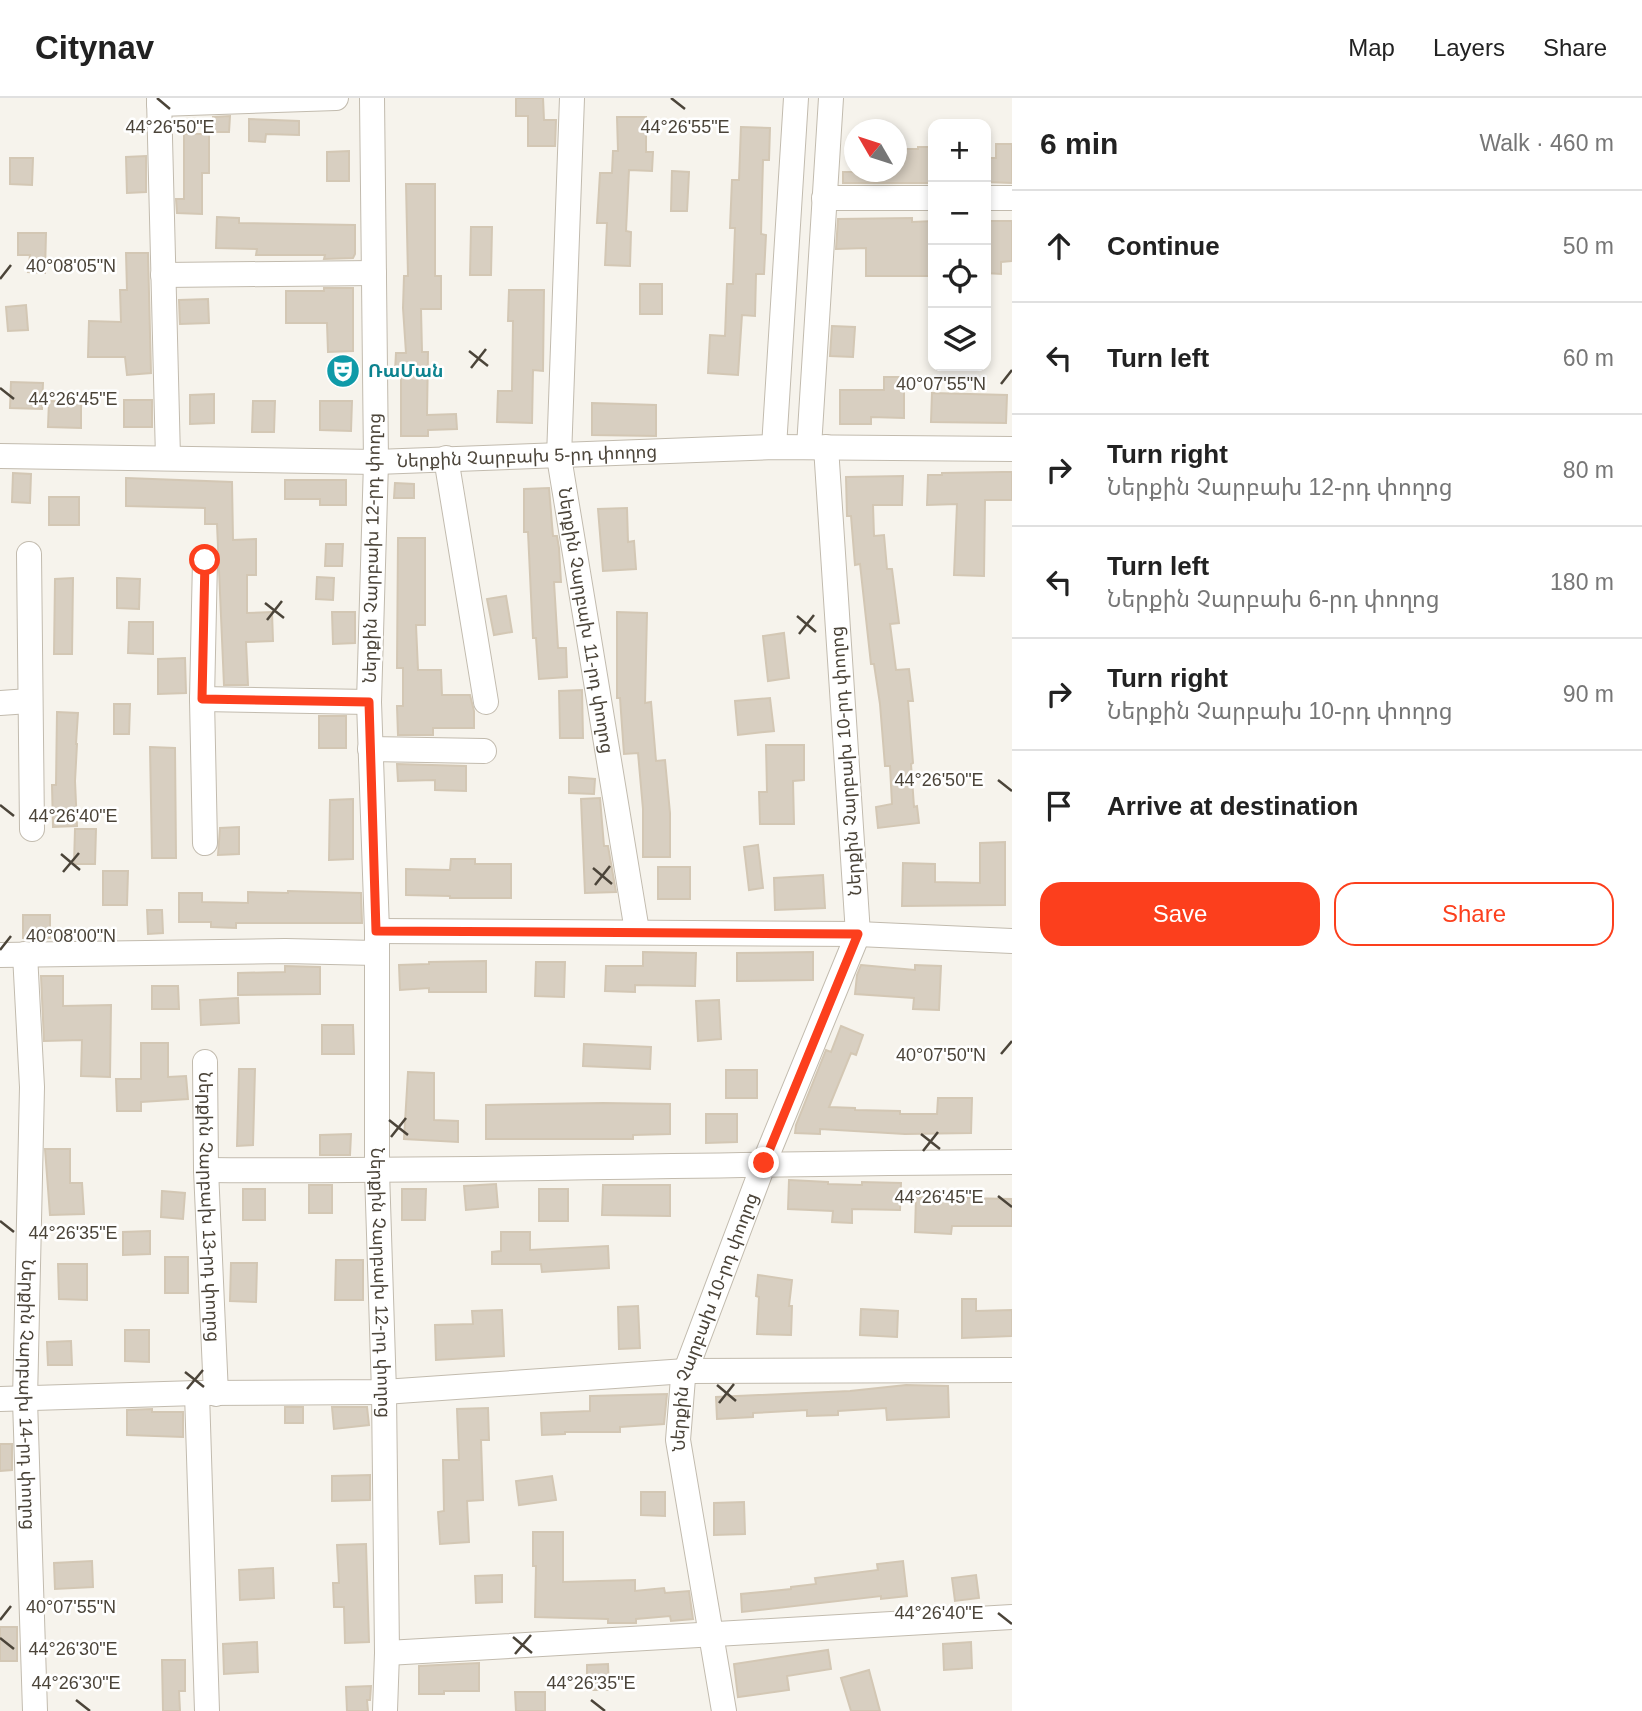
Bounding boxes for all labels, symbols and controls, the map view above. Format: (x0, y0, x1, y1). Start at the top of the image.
text: Citynav (35, 29, 154, 66)
text: Map (1348, 34, 1395, 61)
text: Layers (1433, 34, 1505, 61)
text: Share (1543, 34, 1607, 61)
text: 44°26'50"E (125, 117, 215, 137)
text: 44°26'55"E (640, 117, 730, 137)
north arrow (844, 119, 907, 182)
map controls (928, 119, 991, 371)
button: + (928, 119, 991, 182)
text: 6 min (1040, 127, 1118, 160)
text: Walk · 460 m (1479, 130, 1614, 156)
button: − (928, 182, 991, 245)
icon: ahead (1040, 227, 1078, 265)
text: Continue (1107, 231, 1220, 261)
text: 50 m (1563, 233, 1614, 259)
button: locate (928, 245, 991, 308)
text: 40°08'05"N (26, 256, 116, 276)
button: layers (928, 308, 991, 371)
icon: left (1040, 339, 1078, 377)
text: Turn left (1107, 343, 1209, 373)
text: 60 m (1563, 345, 1614, 371)
theatre icon: ՌաՄան (324, 352, 362, 390)
place label: ՌաՄան (368, 361, 444, 381)
text: 40°07'55"N (896, 374, 986, 394)
text: 44°26'45"E (28, 389, 118, 409)
street label: Ներքին Չարբախ 12-րդ փողոց (360, 413, 384, 683)
text: Turn right (1107, 439, 1228, 469)
street label: Ներքին Չարբախ 5-րդ փողոց (396, 441, 657, 471)
icon: right (1040, 451, 1078, 489)
text: 80 m (1563, 457, 1614, 483)
text: Ներքին Չարբախ 12-րդ փողոց (1107, 474, 1452, 500)
street label: Ներքին Չարբախ 11-րդ փողոց (554, 486, 618, 755)
route start (189, 544, 220, 575)
text: Turn left (1107, 551, 1209, 581)
icon: left (1040, 563, 1078, 601)
text: 180 m (1550, 569, 1614, 595)
text: Ներքին Չարբախ 6-րդ փողոց (1107, 586, 1440, 612)
street label: Ներքին Չարբախ 10-րդ փողոց (827, 625, 865, 897)
text: Turn right (1107, 663, 1228, 693)
icon: right (1040, 675, 1078, 713)
text: 90 m (1563, 681, 1614, 707)
text: Ներքին Չարբախ 10-րդ փողոց (1107, 698, 1452, 724)
text: 44°26'50"E (894, 770, 984, 790)
icon: arrive (1040, 787, 1078, 825)
text: Arrive at destination (1107, 791, 1358, 821)
text: 44°26'40"E (28, 806, 118, 826)
button: Save (1040, 882, 1320, 946)
button: Share (1334, 882, 1614, 946)
text: 40°08'00"N (26, 926, 116, 946)
text: 40°07'50"N (896, 1045, 986, 1065)
street label: Ներքին Չարբախ 13-րդ փողոց (195, 1072, 224, 1343)
street label: Ներքին Չարբախ 12-րդ փողոց (367, 1147, 394, 1418)
route end (748, 1147, 779, 1178)
text: 44°26'45"E (894, 1187, 984, 1207)
street label: Ներքին Չարբախ 10-րդ փողոց (668, 1190, 762, 1453)
text: 44°26'35"E (28, 1223, 118, 1243)
street label: Ներքին Չարբախ 14-րդ փողոց (15, 1259, 39, 1530)
text: 40°07'55"N (26, 1597, 116, 1617)
text: 44°26'40"E (894, 1603, 984, 1623)
text: 44°26'30"E (28, 1639, 118, 1659)
text: 44°26'30"E (31, 1673, 121, 1693)
text: 44°26'35"E (546, 1673, 636, 1693)

